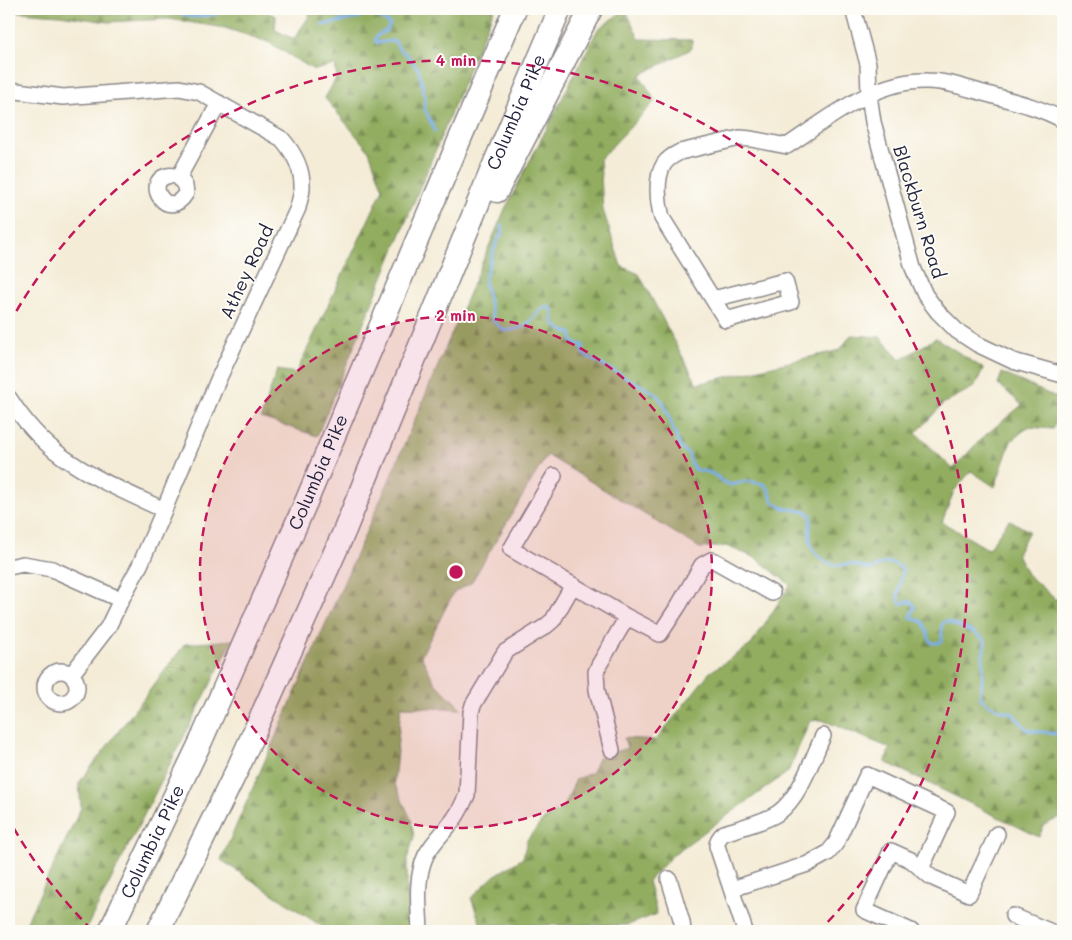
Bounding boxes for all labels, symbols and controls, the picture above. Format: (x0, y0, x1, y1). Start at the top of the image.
text: 4 min (436, 50, 476, 70)
street label: Columbia Pike (480, 50, 550, 173)
street label: Blackburn Road (888, 142, 952, 281)
street label: Athey Road (214, 220, 278, 323)
text: 2 min (436, 305, 476, 325)
street label: Columbia Pike (282, 410, 353, 533)
centre of rings (447, 563, 465, 581)
street label: Columbia Pike (114, 780, 189, 902)

